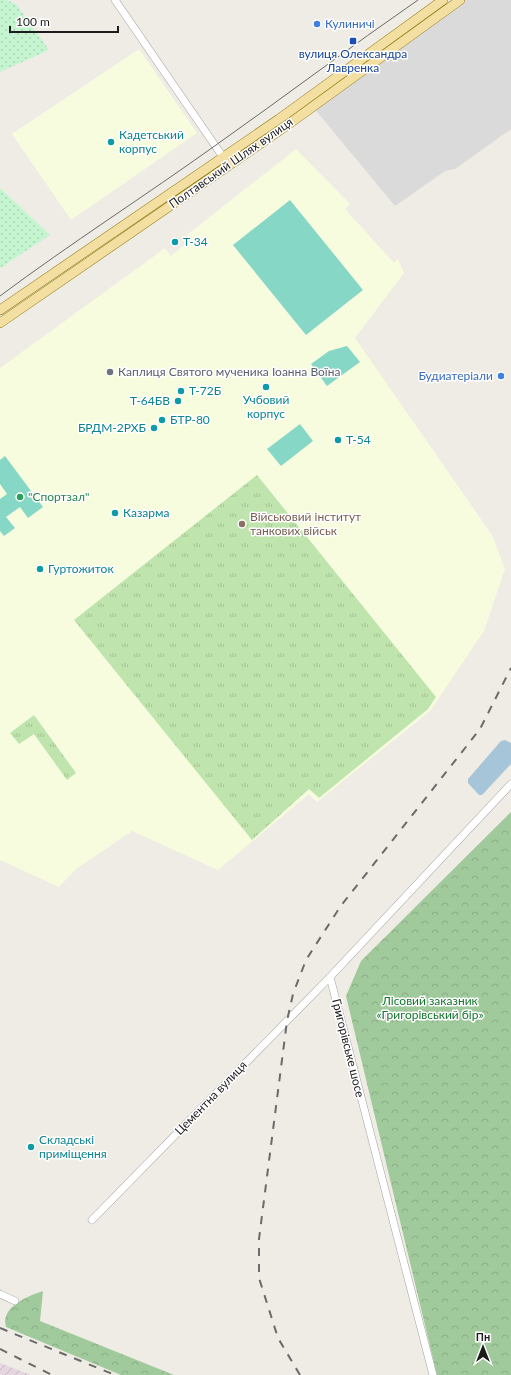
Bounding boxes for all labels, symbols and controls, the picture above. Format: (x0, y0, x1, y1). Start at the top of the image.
scale bar (10, 8, 118, 34)
text: 100 m (16, 14, 50, 29)
place label: Кулиничі (325, 16, 375, 31)
marker: Кулиничі (312, 19, 322, 29)
marker: вулиця Олександра Лавренка (348, 36, 358, 46)
place label: вулиця Олександра Лавренка (299, 46, 407, 75)
street label: Полтавський Шлях вулиця (166, 114, 296, 211)
place label: Кадетський корпус (119, 127, 184, 156)
marker: Кадетський корпус (106, 137, 116, 147)
place label: T-34 (183, 234, 208, 249)
marker: T-34 (170, 237, 180, 247)
place label: Каплиця Святого мученика Іоанна Воїна (118, 364, 341, 379)
marker: Каплиця Святого мученика Іоанна Воїна (105, 367, 115, 377)
place label: Будиатеріали (418, 368, 493, 383)
marker: Будиатеріали (496, 371, 506, 381)
marker: Учбовий корпус (261, 382, 271, 392)
place label: Т-72Б (189, 383, 221, 398)
marker: Т-72Б (176, 386, 186, 396)
place label: Учбовий корпус (243, 392, 289, 421)
place label: Т-64БВ (130, 393, 170, 408)
marker: Т-64БВ (173, 396, 183, 406)
place label: БТР-80 (170, 412, 210, 427)
marker: БТР-80 (157, 415, 167, 425)
place label: БРДМ-2РХБ (78, 420, 146, 435)
marker: БРДМ-2РХБ (149, 423, 159, 433)
place label: Т-54 (346, 432, 371, 447)
marker: Т-54 (333, 435, 343, 445)
place label: "Спортзал" (28, 489, 89, 504)
marker: "Спортзал" (15, 492, 25, 502)
place label: Казарма (123, 505, 169, 520)
marker: Казарма (110, 508, 120, 518)
place label: Військовий інститут танкових військ (250, 509, 361, 538)
marker: Військовий інститут танкових військ (237, 519, 247, 529)
place label: Гуртожиток (48, 561, 114, 576)
marker: Гуртожиток (35, 564, 45, 574)
park label: Лісовий заказник «Григорівський бір» (376, 993, 484, 1022)
street label: Григорівське шосе (329, 997, 368, 1099)
street label: Цементна вулиця (171, 1057, 250, 1138)
place label: Складські приміщення (39, 1132, 107, 1161)
marker: Складські приміщення (26, 1142, 36, 1152)
north arrow (463, 1327, 503, 1367)
text: Пн (476, 1330, 490, 1343)

